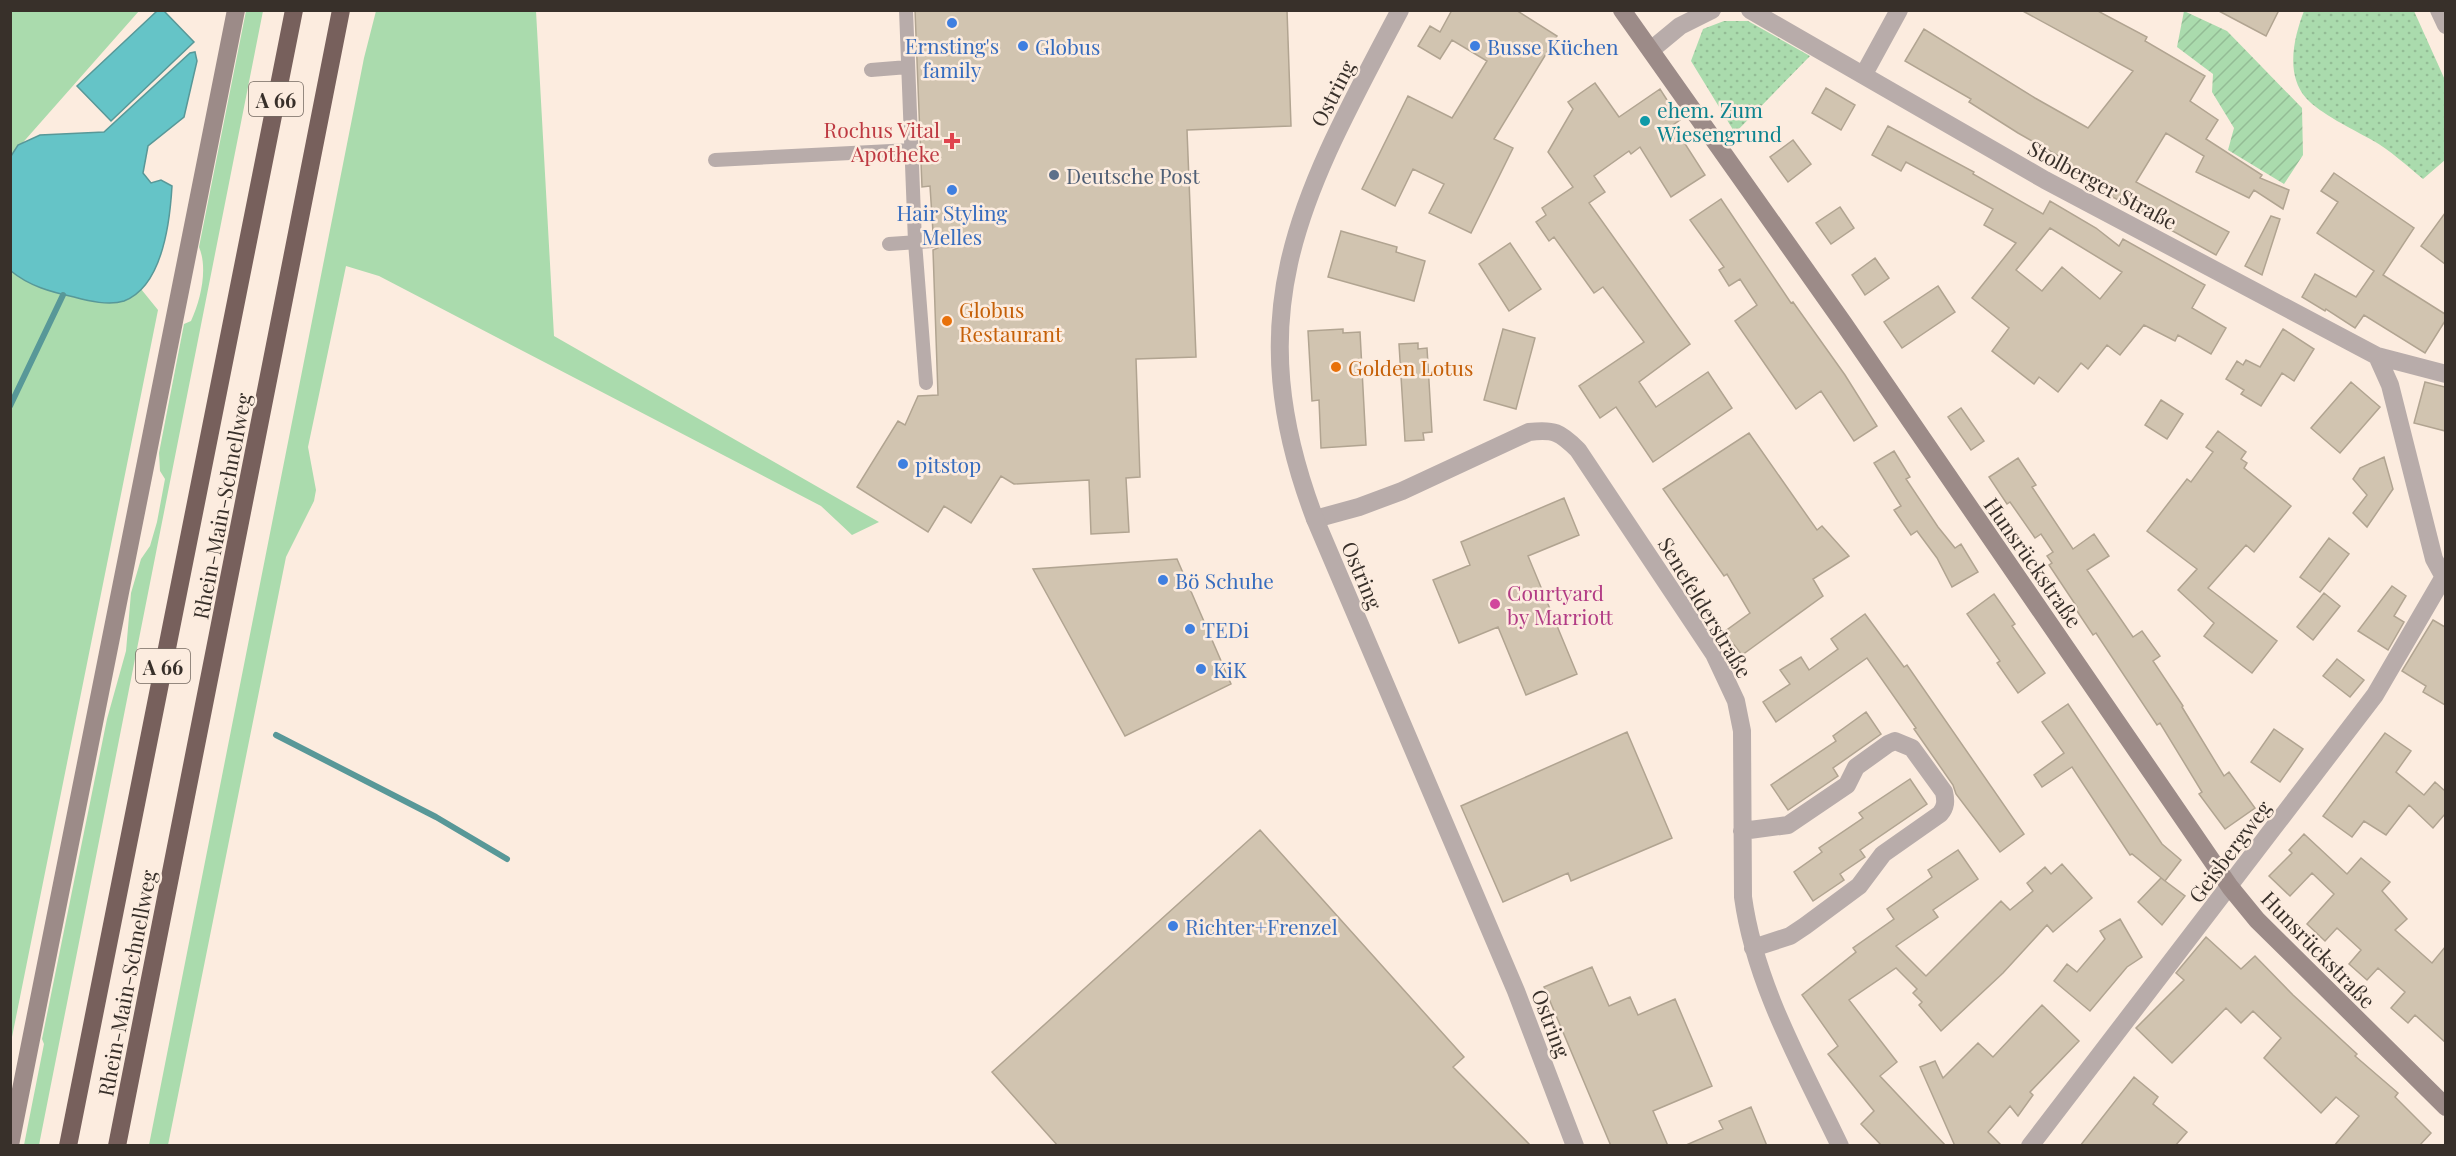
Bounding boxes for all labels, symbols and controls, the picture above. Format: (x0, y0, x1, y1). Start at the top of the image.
marker: Ernsting's family (945, 16, 959, 30)
place label: Ernsting's family (905, 31, 999, 83)
place label: Globus (1035, 32, 1100, 60)
place label: Busse Küchen (1487, 32, 1619, 60)
marker: Globus (1016, 39, 1030, 53)
marker: Busse Küchen (1468, 39, 1482, 53)
street label: Ostring (1303, 55, 1361, 131)
road number: A 66 (249, 82, 303, 116)
place label: ehem. Zum Wiesengrund (1656, 95, 1782, 147)
marker: ehem. Zum Wiesengrund (1638, 114, 1652, 128)
place label: Rochus Vital Apotheke (824, 115, 940, 167)
street label: Stolberger Straße (2024, 133, 2182, 235)
marker: Rochus Vital Apotheke (945, 134, 959, 148)
place label: Deutsche Post (1066, 161, 1200, 189)
marker: Deutsche Post (1047, 168, 1061, 182)
marker: Hair Styling Melles (945, 183, 959, 197)
place label: Hair Styling Melles (897, 198, 1007, 250)
place label: Globus Restaurant (959, 295, 1063, 347)
marker: Globus Restaurant (940, 314, 954, 328)
place label: Golden Lotus (1348, 353, 1473, 381)
marker: Golden Lotus (1329, 360, 1343, 374)
street label: Rhein-Main-Schnellweg (185, 391, 257, 621)
place label: pitstop (915, 450, 981, 478)
marker: pitstop (896, 457, 910, 471)
street label: Hunsrückstraße (1979, 491, 2089, 633)
street label: Senefelderstraße (1653, 531, 1759, 683)
street label: Ostring (1336, 537, 1390, 613)
place label: Bö Schuhe (1175, 566, 1274, 594)
marker: Bö Schuhe (1156, 573, 1170, 587)
place label: Courtyard by Marriott (1507, 578, 1613, 630)
marker: Courtyard by Marriott (1488, 597, 1502, 611)
place label: TEDi (1202, 615, 1249, 643)
marker: TEDi (1183, 622, 1197, 636)
road number: A 66 (136, 649, 190, 683)
place label: KiK (1213, 655, 1247, 683)
marker: KiK (1194, 662, 1208, 676)
street label: Geisbergweg (2181, 794, 2277, 908)
street label: Rhein-Main-Schnellweg (90, 868, 162, 1098)
street label: Hunsrückstraße (2256, 884, 2382, 1014)
place label: Richter+Frenzel (1185, 912, 1338, 940)
marker: Richter+Frenzel (1166, 919, 1180, 933)
street label: Ostring (1526, 985, 1578, 1061)

